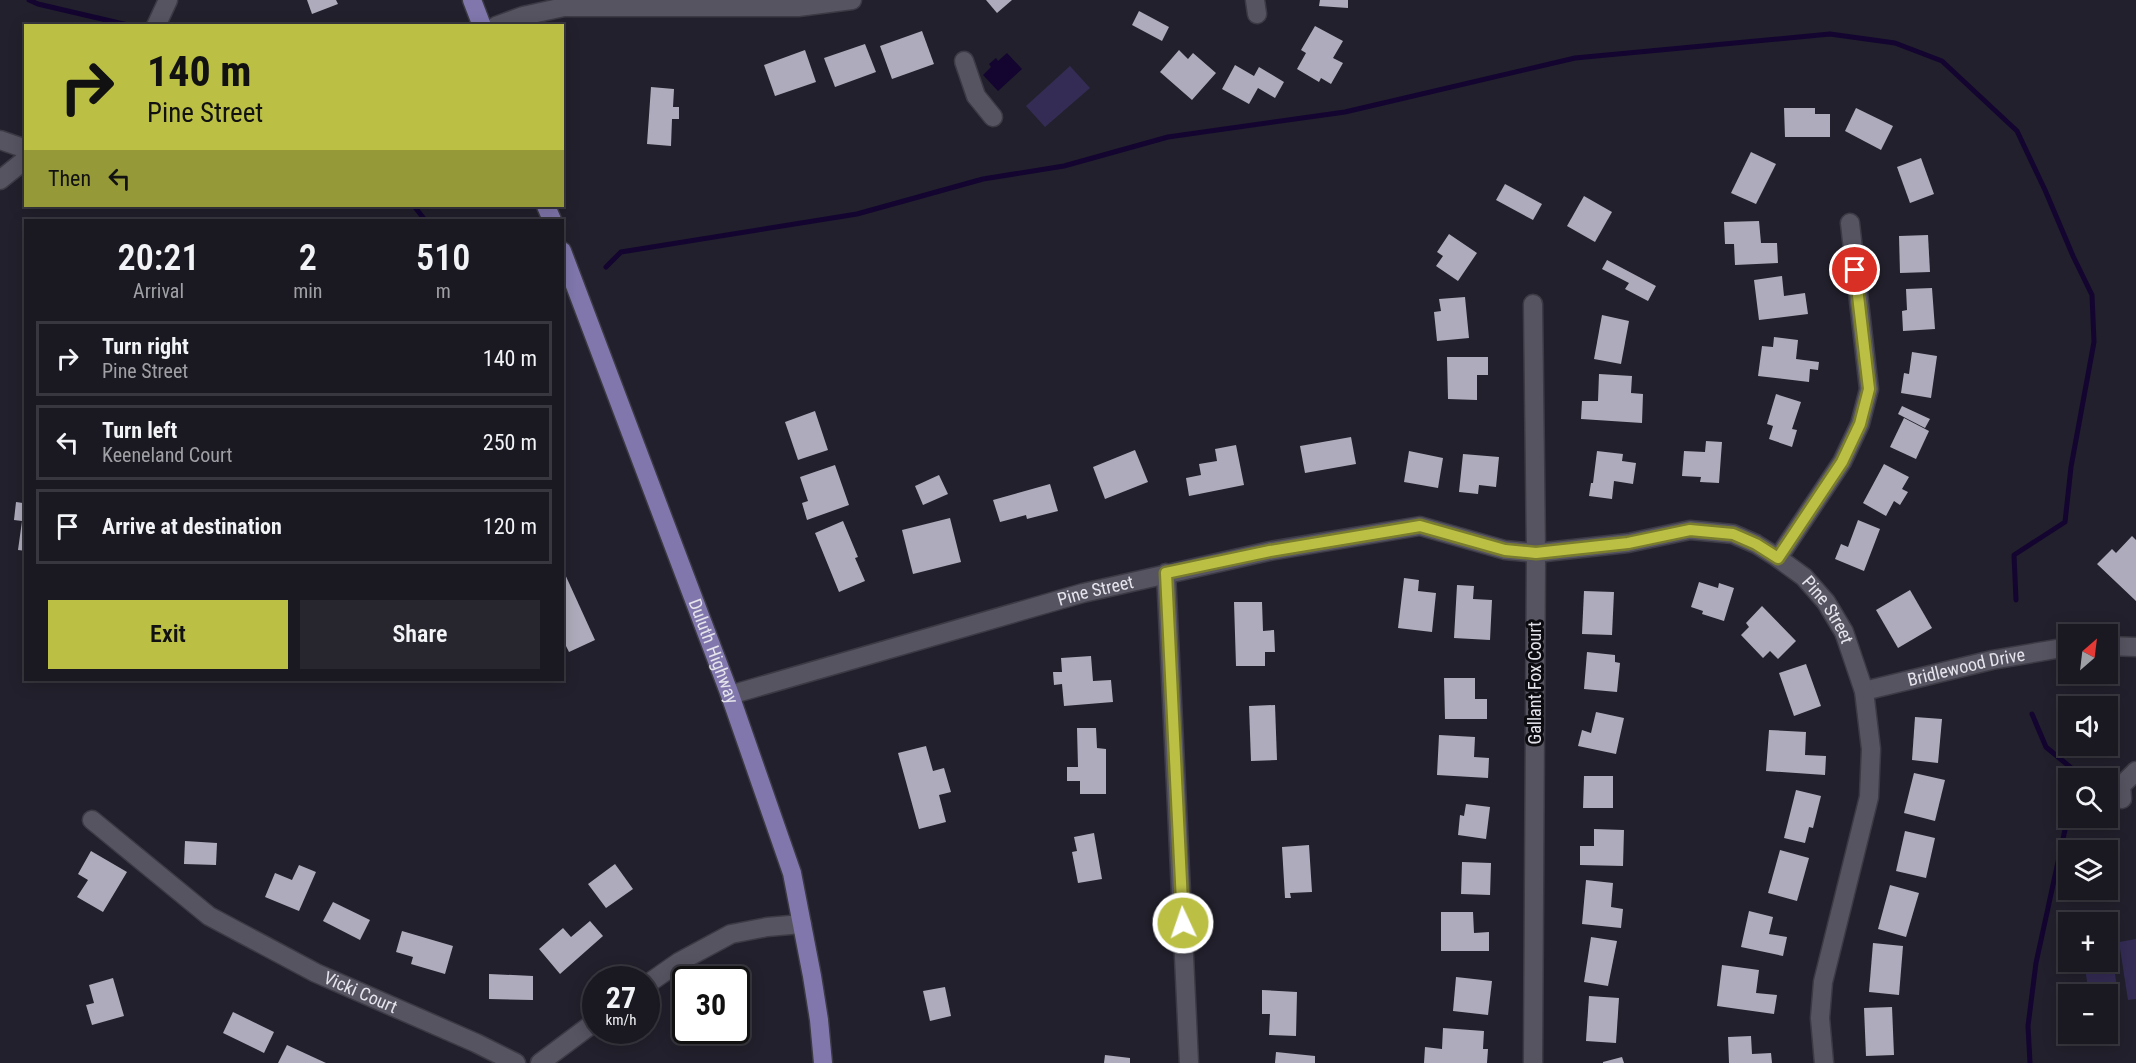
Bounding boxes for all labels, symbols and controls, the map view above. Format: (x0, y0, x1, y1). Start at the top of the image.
text: 140 m (147, 47, 252, 96)
icon: right (48, 48, 126, 126)
text: Pine Street (147, 97, 263, 129)
icon: left (103, 162, 136, 195)
text: Then (48, 166, 91, 191)
text: 20:21 (118, 237, 200, 279)
text: 2 (299, 237, 317, 279)
text: 510 (416, 237, 470, 279)
pin (1829, 244, 1880, 295)
icon: arrive (1838, 253, 1871, 286)
text: Arrival (133, 279, 184, 303)
text: min (293, 279, 322, 303)
text: m (436, 279, 451, 303)
text: Turn right (102, 334, 189, 359)
icon: right (51, 342, 84, 375)
text: 140 m (483, 346, 537, 371)
text: Pine Street (102, 359, 188, 383)
text: Turn left (102, 418, 177, 443)
icon: left (51, 426, 84, 459)
text: 250 m (483, 430, 537, 455)
text: Keeneland Court (102, 443, 232, 467)
icon: arrive (51, 510, 84, 543)
text: Arrive at destination (102, 514, 282, 539)
text: 120 m (483, 514, 537, 539)
street label: Pine Street (1055, 571, 1135, 610)
street label: Pine Street (1798, 571, 1858, 646)
street label: Duluth Highway (685, 596, 743, 707)
button: Exit (48, 600, 288, 669)
button: Share (300, 600, 540, 669)
street label: Gallant Fox Court (1524, 622, 1545, 744)
north arrow (2058, 624, 2118, 684)
map controls (2058, 624, 2118, 1044)
street label: Bridlewood Drive (1905, 644, 2026, 690)
button: sound (2058, 696, 2118, 756)
button: search (2058, 768, 2118, 828)
button: layers (2058, 840, 2118, 900)
position arrow (1151, 891, 1215, 955)
button: + (2058, 912, 2118, 972)
speed limit sign: 30 (672, 966, 750, 1044)
street label: Vicki Court (321, 967, 401, 1017)
text: 27 (606, 980, 636, 1015)
button: − (2058, 984, 2118, 1044)
text: km/h (606, 1011, 636, 1029)

